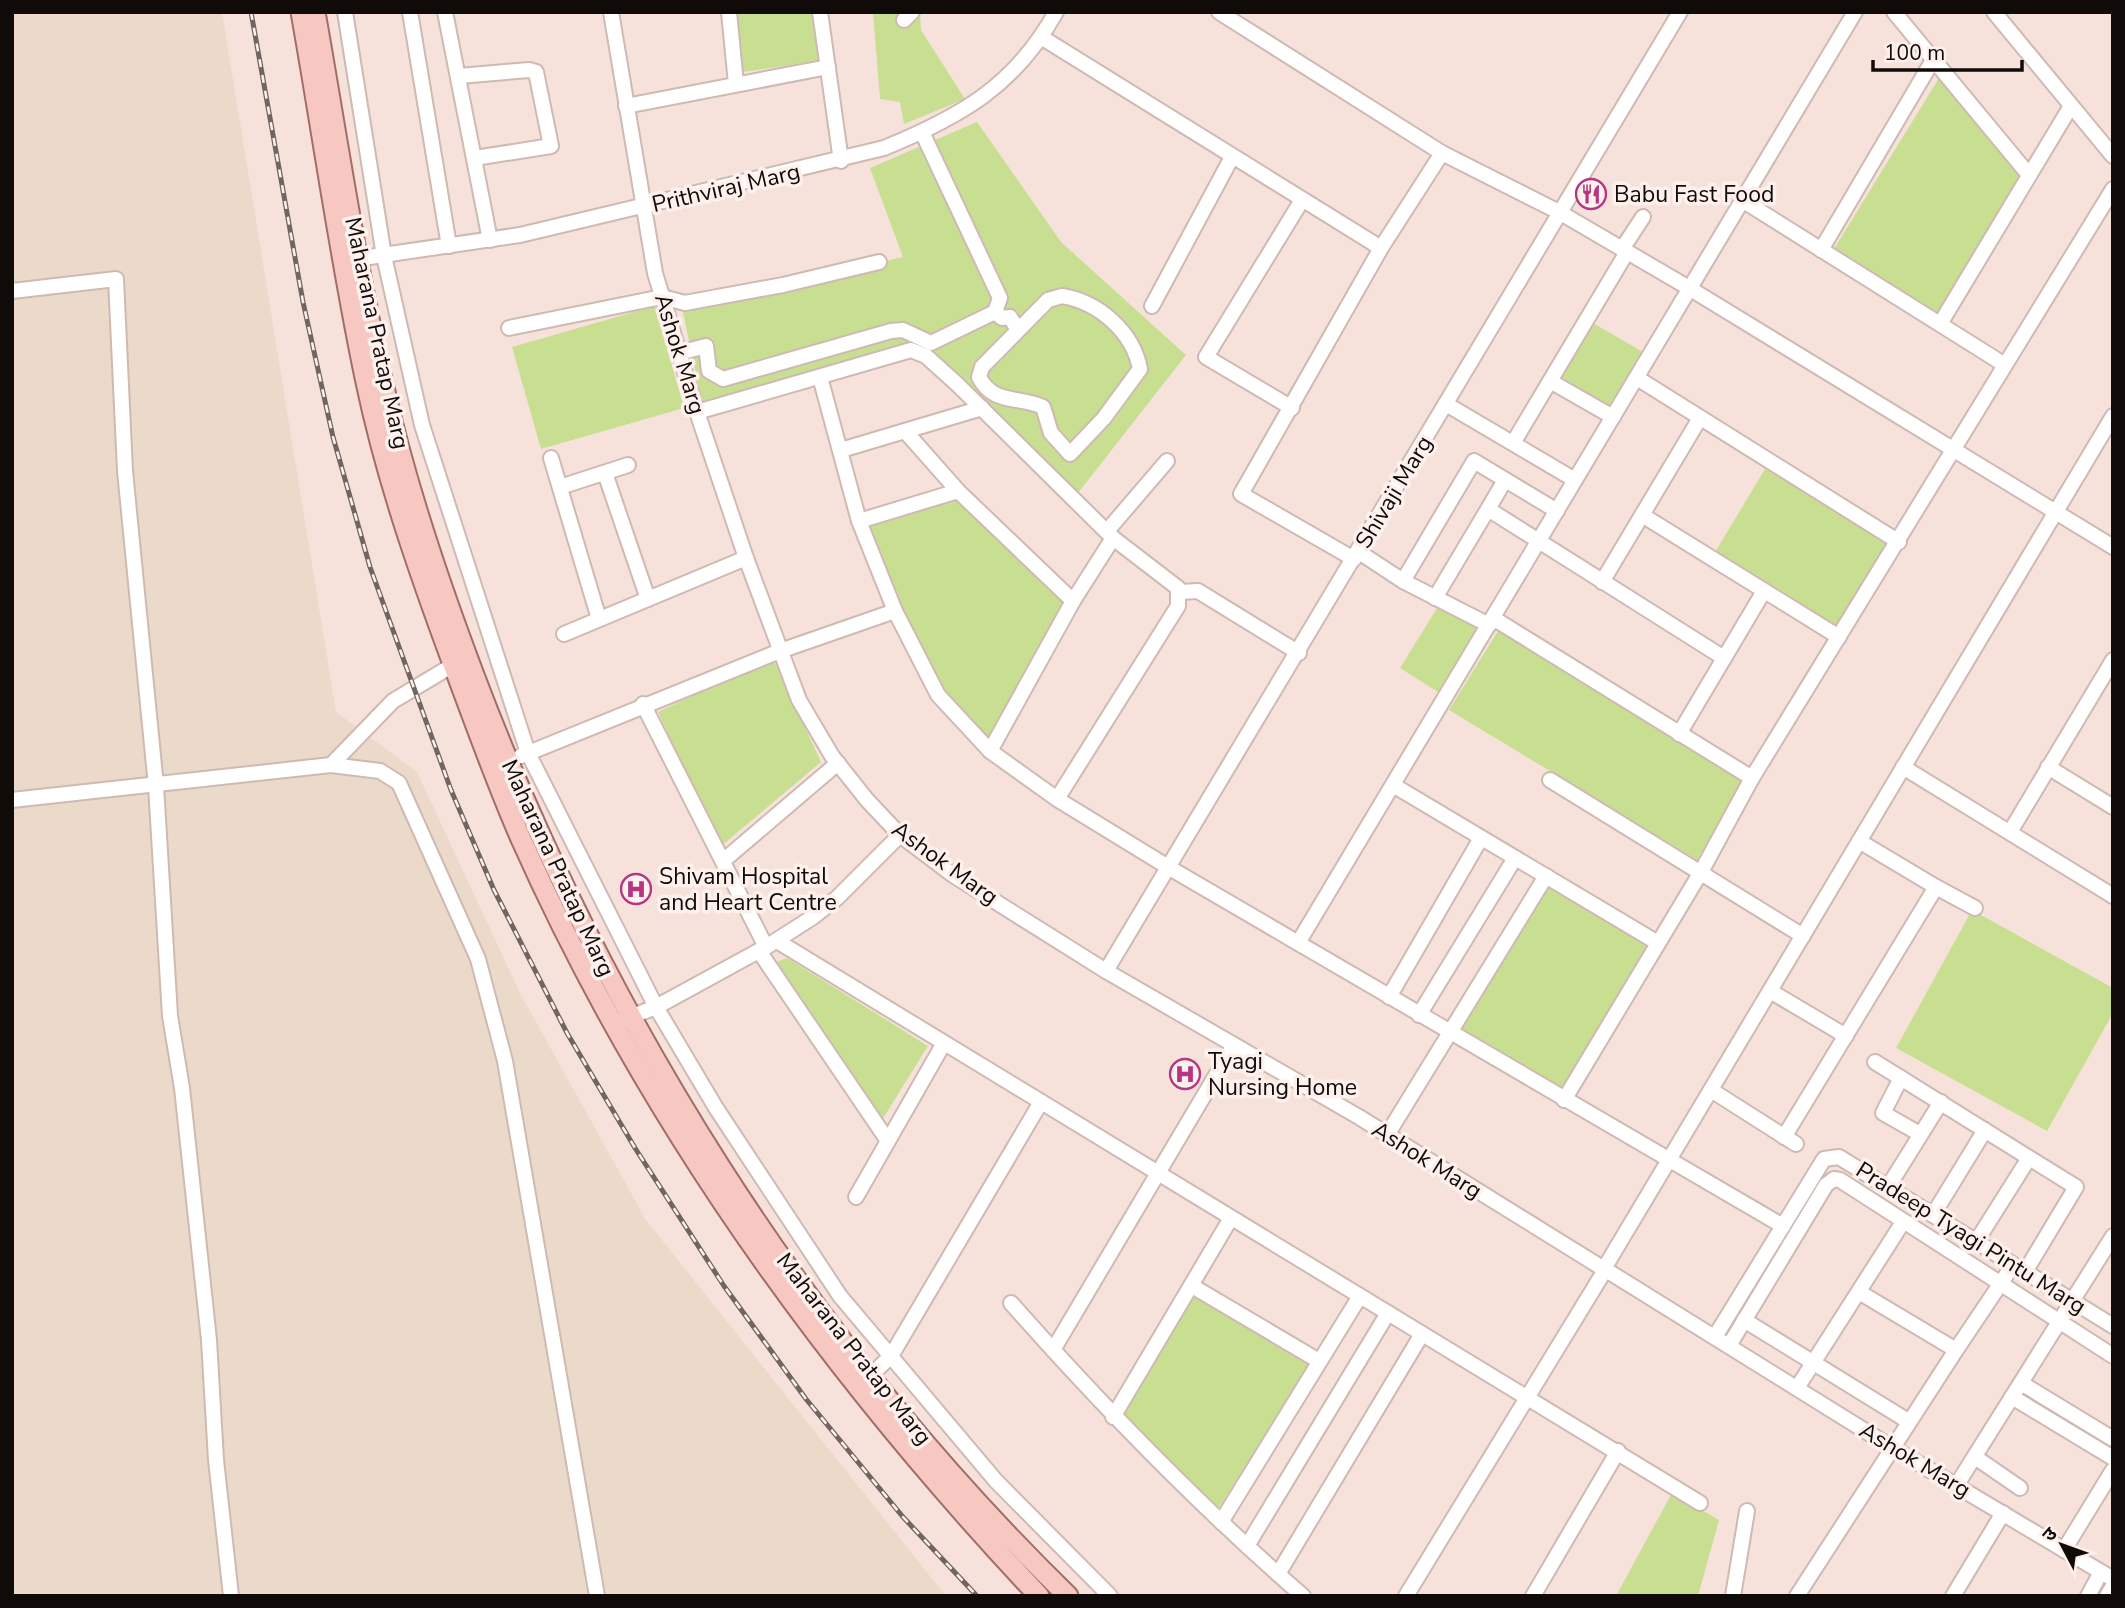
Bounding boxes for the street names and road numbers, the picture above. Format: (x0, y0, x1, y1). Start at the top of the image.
street label: Prithviraj Marg (649, 156, 803, 220)
street label: Maharana Pratap Marg (337, 214, 417, 452)
street label: Ashok Marg (647, 290, 713, 418)
street label: Shivaji Marg (1348, 430, 1440, 554)
street label: Maharana Pratap Marg (494, 754, 622, 982)
street label: Ashok Marg (886, 814, 1004, 912)
street label: Ashok Marg (1366, 1114, 1488, 1206)
street label: Pradeep Tyagi Pintu Marg (1850, 1154, 2092, 1322)
street label: Maharana Pratap Marg (769, 1246, 939, 1452)
street label: Ashok Marg (1854, 1415, 1976, 1505)

